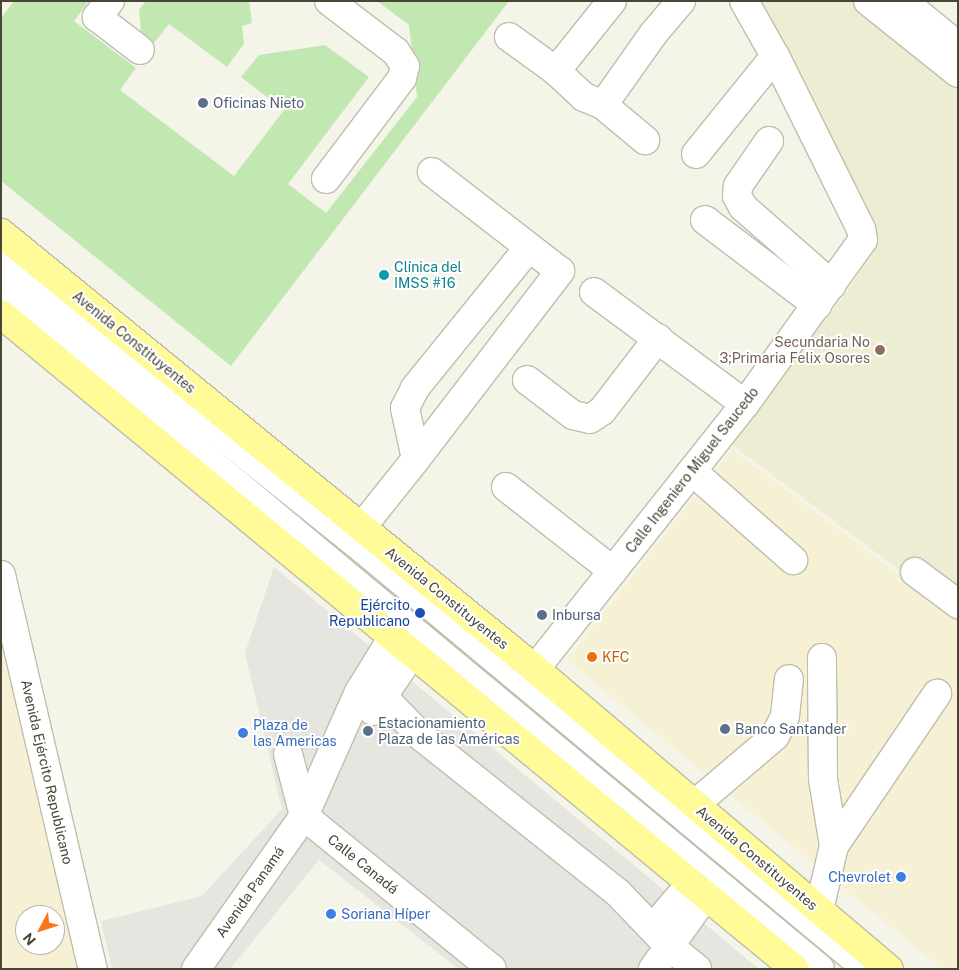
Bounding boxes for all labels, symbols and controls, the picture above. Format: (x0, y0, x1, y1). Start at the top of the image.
place label: Oficinas Nieto (213, 95, 304, 111)
marker: Oficinas Nieto (197, 97, 209, 109)
place label: Clínica del IMSS #16 (394, 259, 462, 292)
marker: Clínica del IMSS #16 (378, 269, 390, 281)
street label: Avenida Constituyentes (69, 287, 199, 397)
place label: Secundaria No 3;Primaria Felix Osores (719, 334, 870, 367)
marker: Secundaria No 3;Primaria Felix Osores (874, 344, 886, 356)
street label: Calle Ingeniero Miguel Saucedo (622, 384, 762, 556)
street label: Avenida Constituyentes (382, 543, 512, 653)
place label: Ejército Republicano (329, 597, 410, 630)
marker: Ejército Republicano (414, 607, 426, 619)
place label: Inbursa (552, 607, 601, 623)
marker: Inbursa (536, 609, 548, 621)
place label: KFC (602, 649, 630, 665)
marker: KFC (586, 651, 598, 663)
street label: Avenida Ejército Republicano (18, 678, 76, 866)
place label: Estacionamiento Plaza de las Américas (378, 715, 520, 748)
place label: Plaza de las Americas (253, 717, 337, 750)
place label: Banco Santander (735, 721, 847, 737)
marker: Banco Santander (719, 723, 731, 735)
marker: Estacionamiento Plaza de las Américas (362, 725, 374, 737)
marker: Plaza de las Americas (237, 727, 249, 739)
street label: Avenida Constituyentes (693, 802, 821, 914)
street label: Calle Canadá (324, 831, 402, 897)
street label: Avenida Panamá (212, 843, 288, 941)
place label: Chevrolet (828, 869, 891, 885)
marker: Chevrolet (895, 871, 907, 883)
north arrow (15, 905, 65, 955)
place label: Soriana Híper (341, 906, 430, 922)
marker: Soriana Híper (325, 908, 337, 920)
text: N (20, 930, 39, 948)

